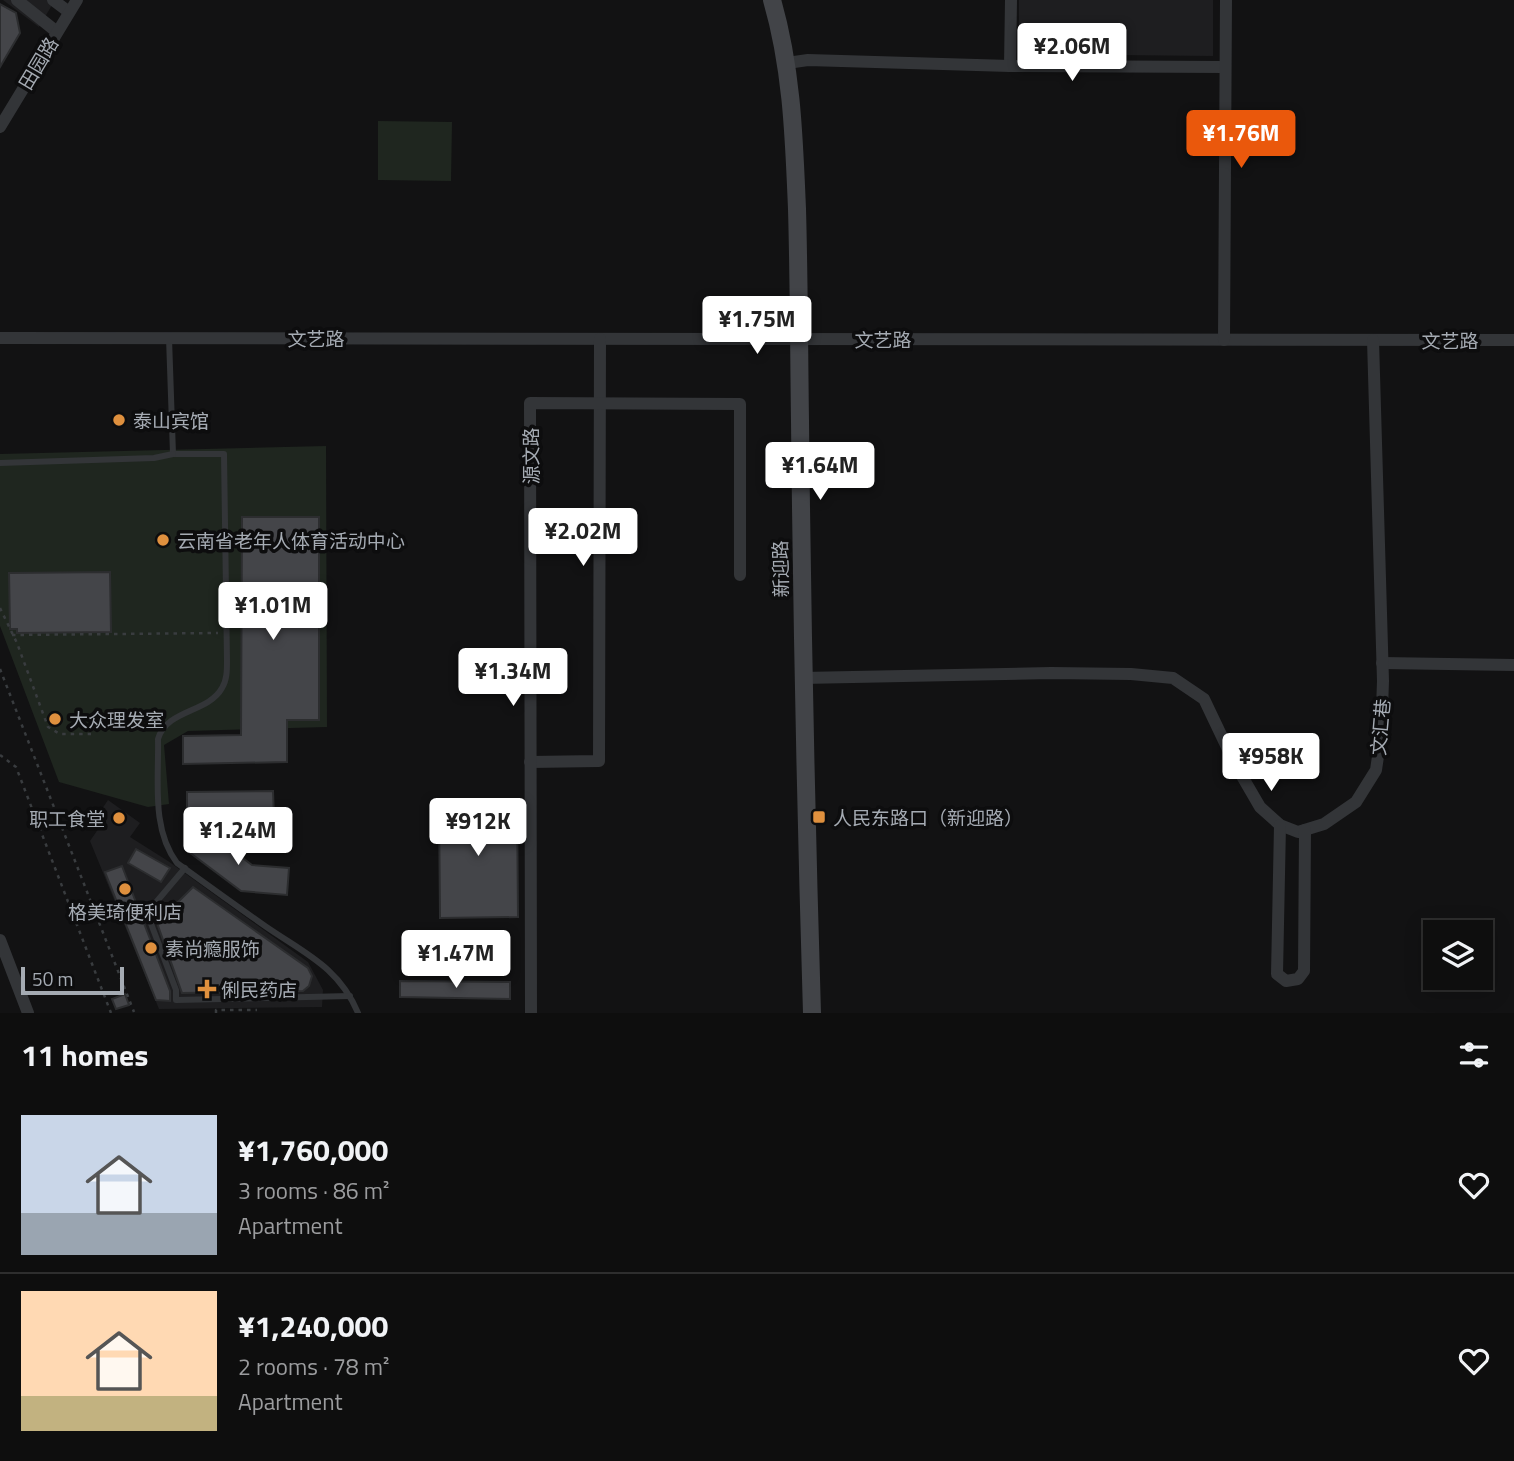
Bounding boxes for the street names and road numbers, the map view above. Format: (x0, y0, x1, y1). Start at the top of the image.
street label: 田园路 (11, 31, 65, 95)
street label: 文艺路 (287, 324, 345, 353)
street label: 文艺路 (854, 325, 912, 354)
street label: 文艺路 (1421, 326, 1479, 355)
street label: 源文路 (516, 427, 545, 485)
street label: 新迎路 (765, 540, 795, 598)
street label: 文汇巷 (1363, 697, 1397, 757)

